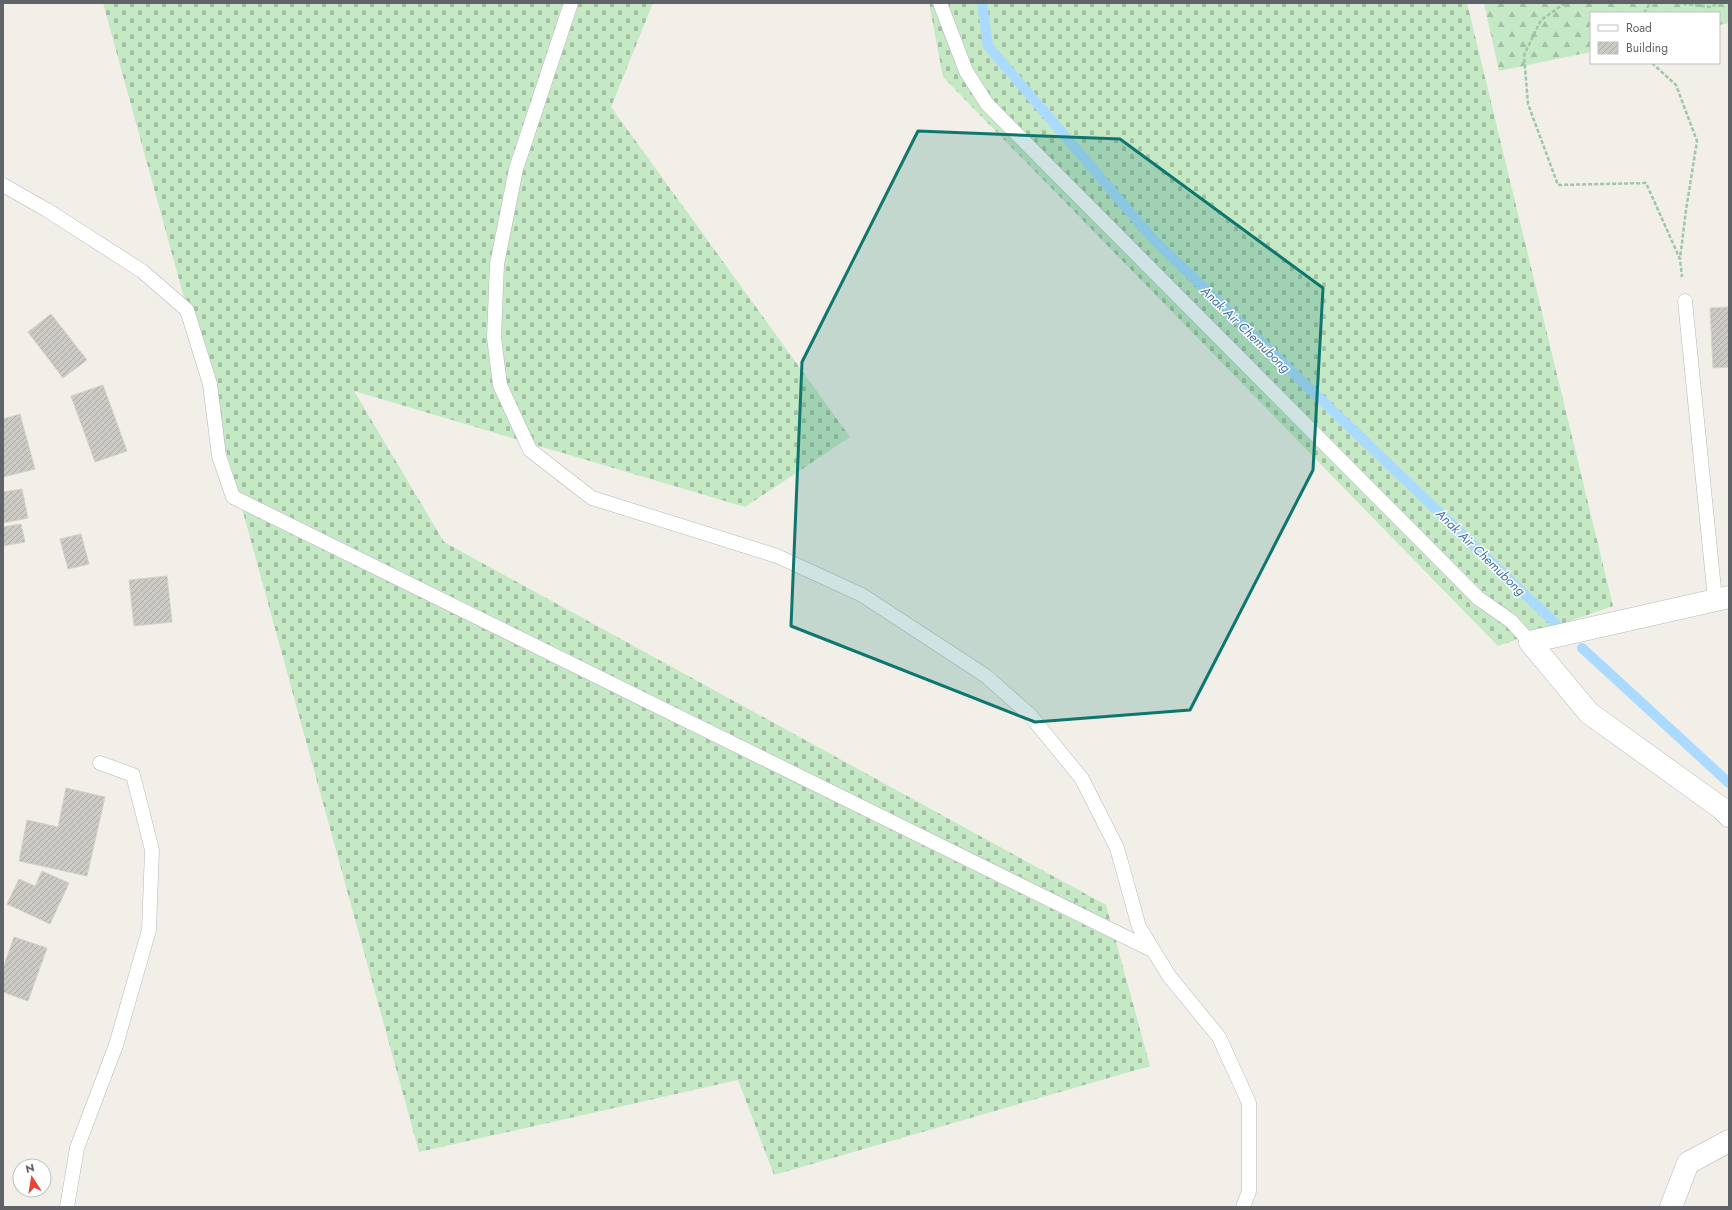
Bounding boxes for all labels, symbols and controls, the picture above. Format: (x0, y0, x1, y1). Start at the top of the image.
legend (1590, 12, 1720, 64)
text: Road (1626, 19, 1652, 37)
text: Building (1626, 39, 1668, 57)
water label: Anak Air Chemubong (1196, 281, 1295, 377)
water label: Anak Air Chemubong (1431, 504, 1530, 600)
north arrow (12, 1158, 52, 1198)
text: N (24, 1159, 36, 1177)

